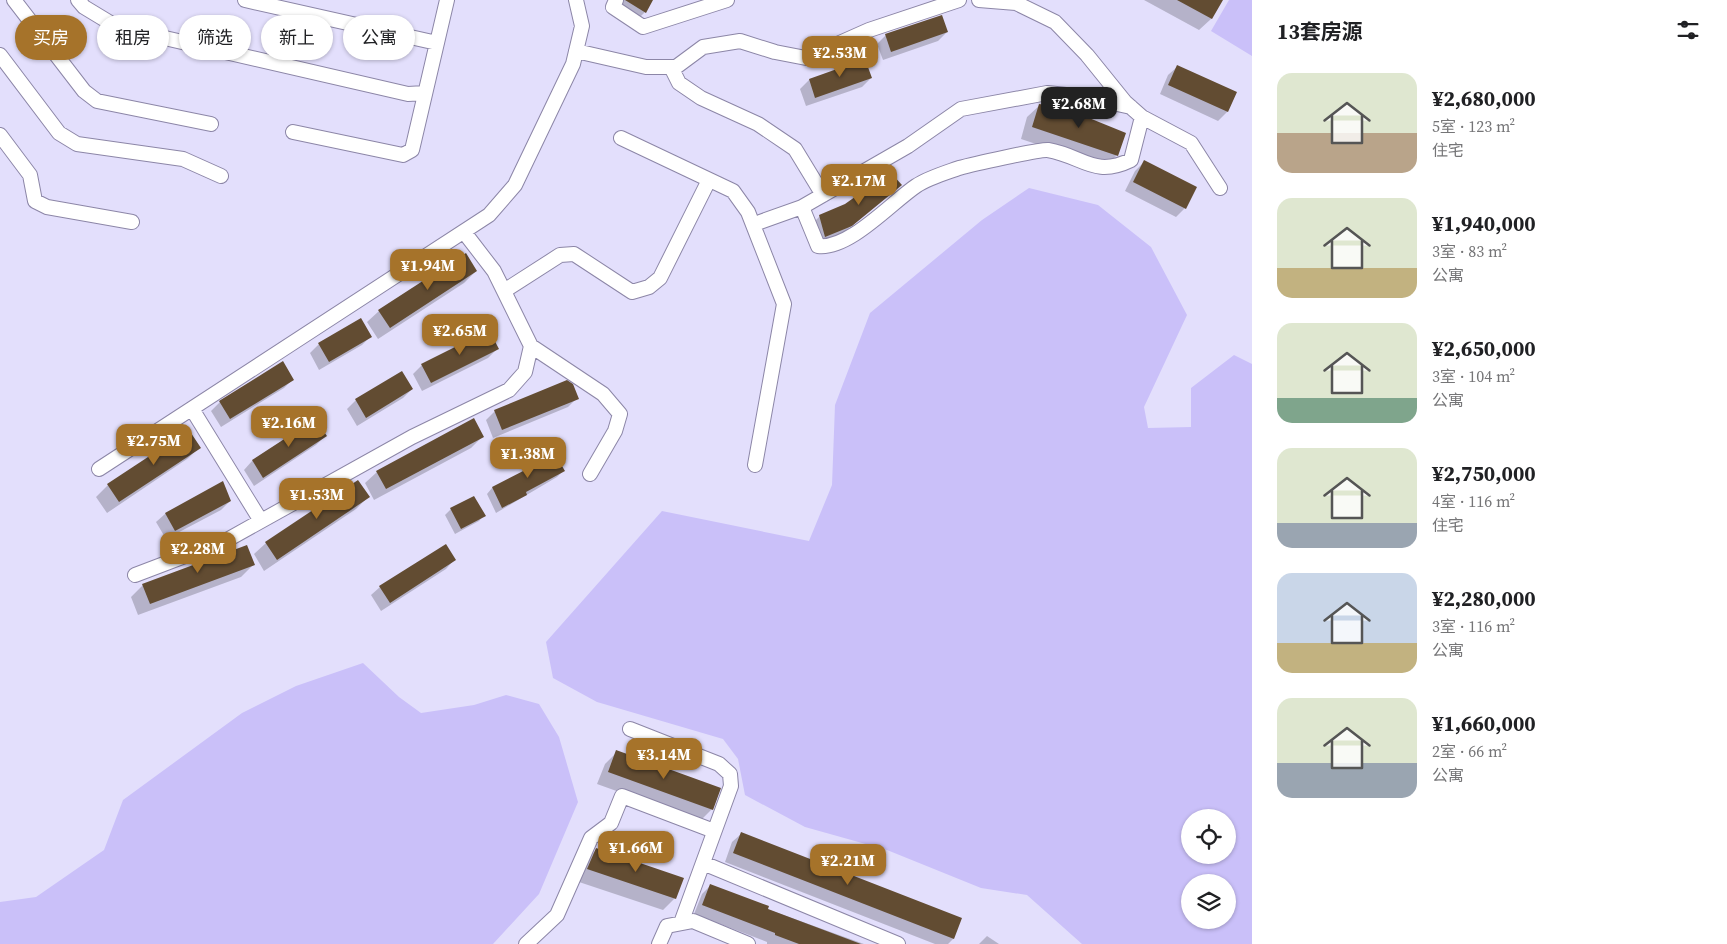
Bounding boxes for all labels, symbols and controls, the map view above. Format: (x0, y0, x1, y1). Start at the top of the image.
chip: 买房 (15, 15, 87, 60)
chip: 租房 (97, 15, 169, 60)
chip: 筛选 (179, 15, 251, 60)
chip: 新上 (261, 15, 333, 60)
chip: 公寓 (343, 15, 415, 60)
icon: filters (1674, 16, 1702, 44)
text: 13套房源 (1277, 17, 1363, 46)
pin: ¥2.53M (799, 36, 881, 78)
text: ¥2.53M (813, 41, 867, 63)
text: ¥2,680,000 (1432, 84, 1536, 113)
pin: ¥2.68M (1038, 86, 1120, 129)
text: ¥2.68M (1052, 92, 1106, 114)
icon: home (1317, 93, 1377, 153)
text: 5室 · 123 m² (1432, 115, 1515, 137)
text: 住宅 (1432, 139, 1464, 161)
pin: ¥2.17M (818, 164, 900, 206)
text: ¥2.17M (832, 169, 886, 191)
text: ¥1,940,000 (1432, 209, 1536, 238)
icon: home (1317, 218, 1377, 278)
text: 3室 · 83 m² (1432, 240, 1507, 262)
pin: ¥1.94M (387, 248, 469, 291)
text: ¥1.94M (401, 254, 455, 276)
text: 公寓 (1432, 264, 1464, 286)
pin: ¥2.65M (419, 314, 501, 356)
text: ¥2.65M (433, 319, 487, 341)
text: ¥2,650,000 (1432, 334, 1536, 363)
icon: home (1317, 343, 1377, 403)
text: 3室 · 104 m² (1432, 365, 1515, 387)
text: 公寓 (1432, 389, 1464, 411)
pin: ¥2.16M (248, 406, 330, 448)
text: ¥2.16M (262, 411, 316, 433)
pin: ¥2.75M (113, 424, 195, 466)
text: ¥2.75M (127, 429, 181, 451)
pin: ¥1.38M (487, 436, 569, 479)
text: ¥1.38M (501, 442, 555, 464)
text: ¥2,750,000 (1432, 459, 1536, 488)
icon: home (1317, 468, 1377, 528)
pin: ¥1.53M (276, 478, 358, 520)
text: ¥1.53M (290, 483, 344, 505)
text: 4室 · 116 m² (1432, 490, 1515, 512)
text: 住宅 (1432, 514, 1464, 536)
pin: ¥2.28M (157, 532, 239, 574)
text: ¥2.28M (171, 537, 225, 559)
text: ¥2,280,000 (1432, 584, 1536, 613)
icon: home (1317, 593, 1377, 653)
text: 3室 · 116 m² (1432, 615, 1515, 637)
text: 公寓 (1432, 639, 1464, 661)
text: ¥1,660,000 (1432, 709, 1536, 738)
icon: home (1317, 718, 1377, 778)
pin: ¥3.14M (623, 738, 705, 780)
text: 2室 · 66 m² (1432, 740, 1507, 762)
text: ¥3.14M (637, 743, 691, 765)
text: 公寓 (1432, 764, 1464, 786)
map controls (1181, 809, 1236, 929)
button: locate (1181, 809, 1236, 864)
pin: ¥1.66M (595, 830, 677, 873)
text: ¥1.66M (609, 836, 663, 858)
pin: ¥2.21M (807, 844, 889, 886)
text: ¥2.21M (821, 849, 875, 871)
button: layers (1181, 874, 1236, 929)

